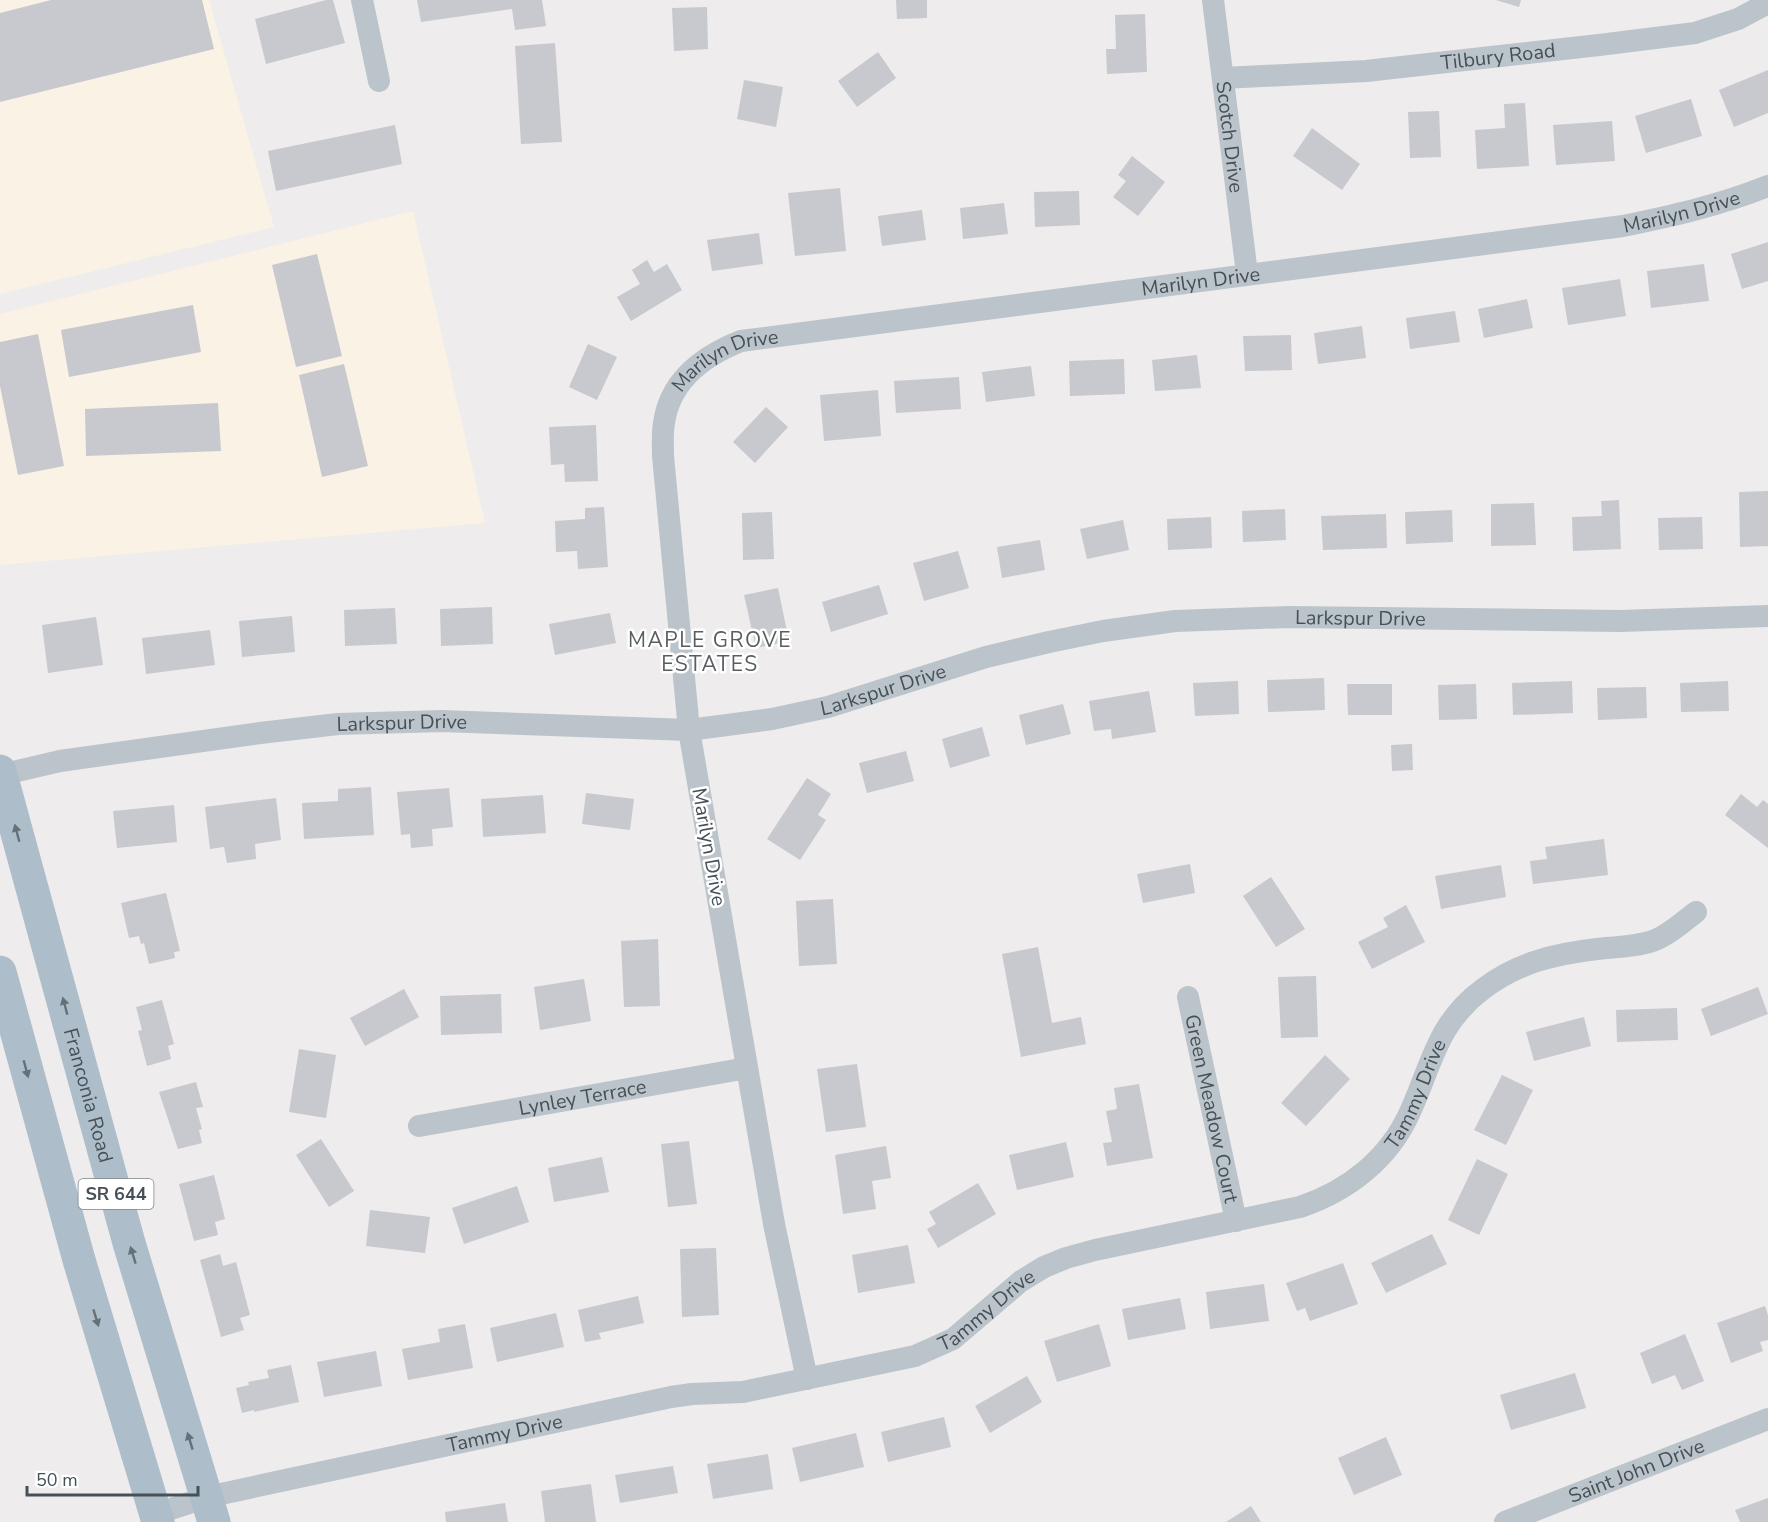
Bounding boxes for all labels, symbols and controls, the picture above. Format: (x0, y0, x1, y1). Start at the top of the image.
street label: Tilbury Road (1439, 36, 1557, 76)
street label: Scotch Drive (1210, 79, 1250, 194)
street label: Marilyn Drive (1621, 184, 1743, 239)
street label: Marilyn Drive (1140, 260, 1262, 302)
street label: Marilyn Drive (665, 323, 780, 397)
street label: Larkspur Drive (1295, 604, 1426, 632)
district label: MAPLE GROVE ESTATES (628, 626, 792, 678)
street label: Larkspur Drive (818, 657, 949, 722)
street label: Larkspur Drive (336, 708, 468, 738)
street label: Marilyn Drive (685, 786, 733, 908)
one-way arrow (12, 824, 21, 842)
one-way arrow (59, 997, 69, 1015)
street label: Green Meadow Court (1179, 1012, 1245, 1206)
street label: Franconia Road (57, 1025, 120, 1165)
street label: Tammy Drive (1378, 1034, 1452, 1154)
one-way arrow (22, 1060, 32, 1078)
street label: Lynley Terrace (517, 1073, 648, 1122)
road number: SR 644 (78, 1179, 154, 1209)
one-way arrow (128, 1246, 137, 1264)
street label: Tammy Drive (934, 1262, 1040, 1357)
one-way arrow (92, 1309, 101, 1327)
street label: Tammy Drive (444, 1407, 565, 1459)
one-way arrow (185, 1432, 194, 1450)
street label: Saint John Drive (1564, 1432, 1708, 1509)
scale bar (27, 1459, 198, 1497)
text: 50 m (36, 1468, 78, 1492)

